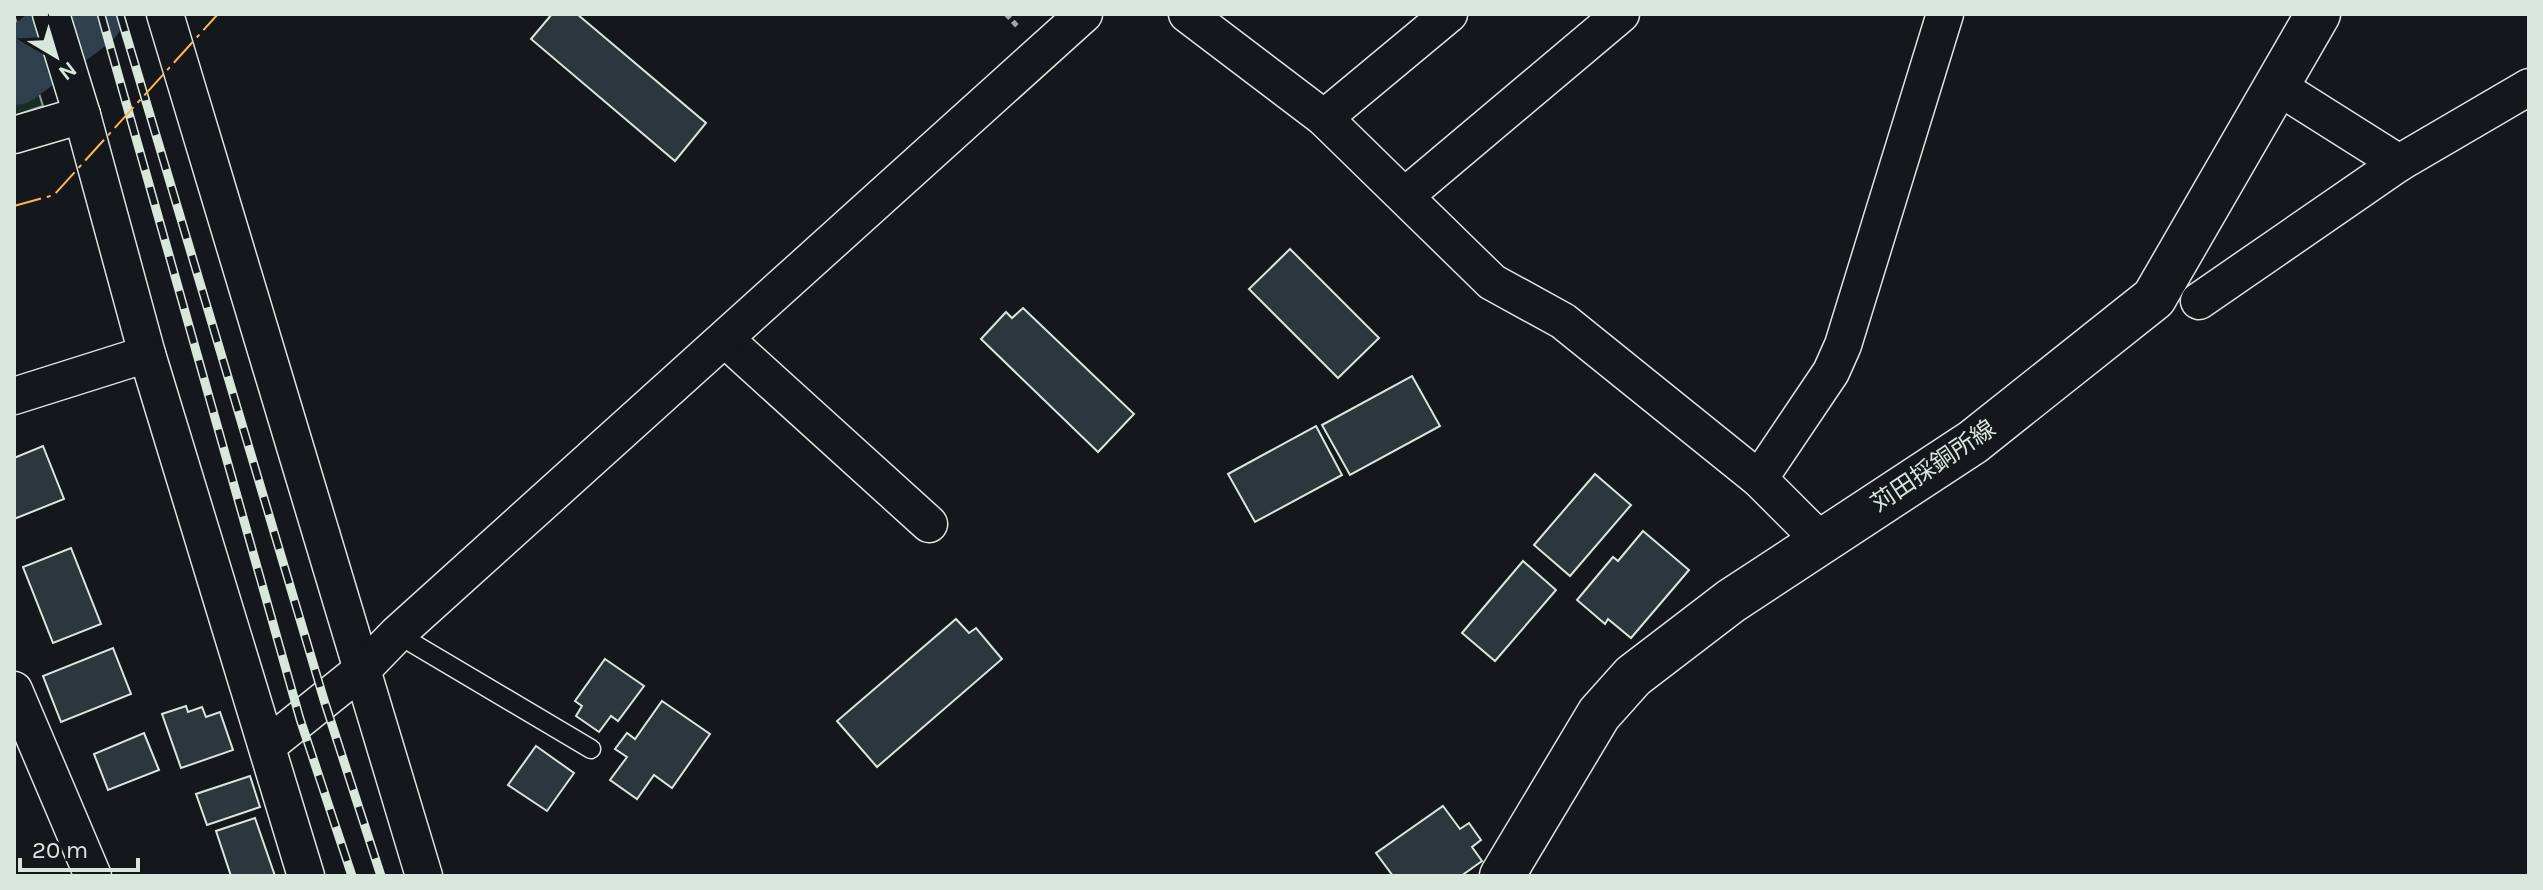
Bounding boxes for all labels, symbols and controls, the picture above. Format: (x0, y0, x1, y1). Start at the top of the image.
north arrow (16, 16, 96, 96)
text: N (53, 56, 82, 86)
street label: 苅田採銅所線 (1865, 414, 2001, 518)
scale bar (20, 822, 138, 872)
text: 20 m (32, 836, 88, 864)

